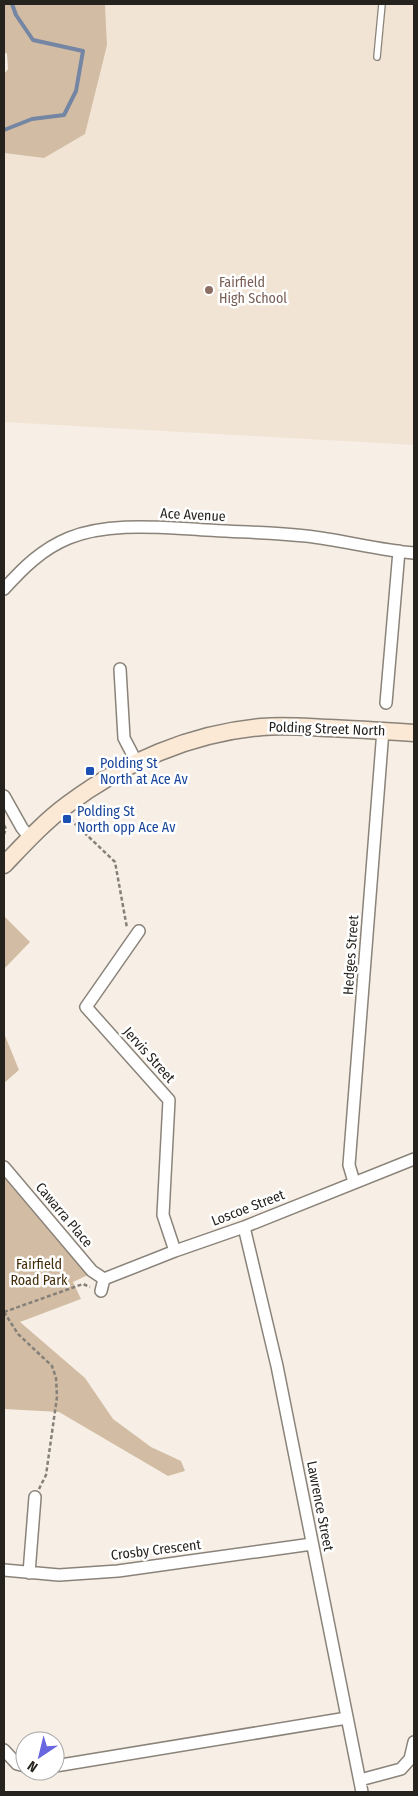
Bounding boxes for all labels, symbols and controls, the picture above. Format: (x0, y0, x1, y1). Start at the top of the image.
place label: Fairfield High School (219, 274, 287, 307)
marker: Fairfield High School (203, 284, 215, 296)
street label: Ace Avenue (160, 505, 226, 525)
street label: Polding Street North (268, 718, 386, 740)
place label: Polding St North at Ace Av (100, 755, 188, 788)
marker: Polding St North at Ace Av (84, 765, 96, 777)
place label: Polding St North opp Ace Av (77, 803, 176, 836)
marker: Polding St North opp Ace Av (61, 813, 73, 825)
street label: Hedges Street (340, 914, 362, 995)
street label: Jervis Street (120, 1024, 179, 1087)
street label: Cawarra Place (32, 1179, 96, 1251)
street label: Loscoe Street (209, 1186, 287, 1230)
park label: Fairfield Road Park (10, 1256, 68, 1289)
street label: Lawrence Street (303, 1460, 337, 1553)
street label: Crosby Crescent (110, 1536, 202, 1564)
north arrow (15, 1731, 65, 1781)
text: N (25, 1757, 41, 1776)

